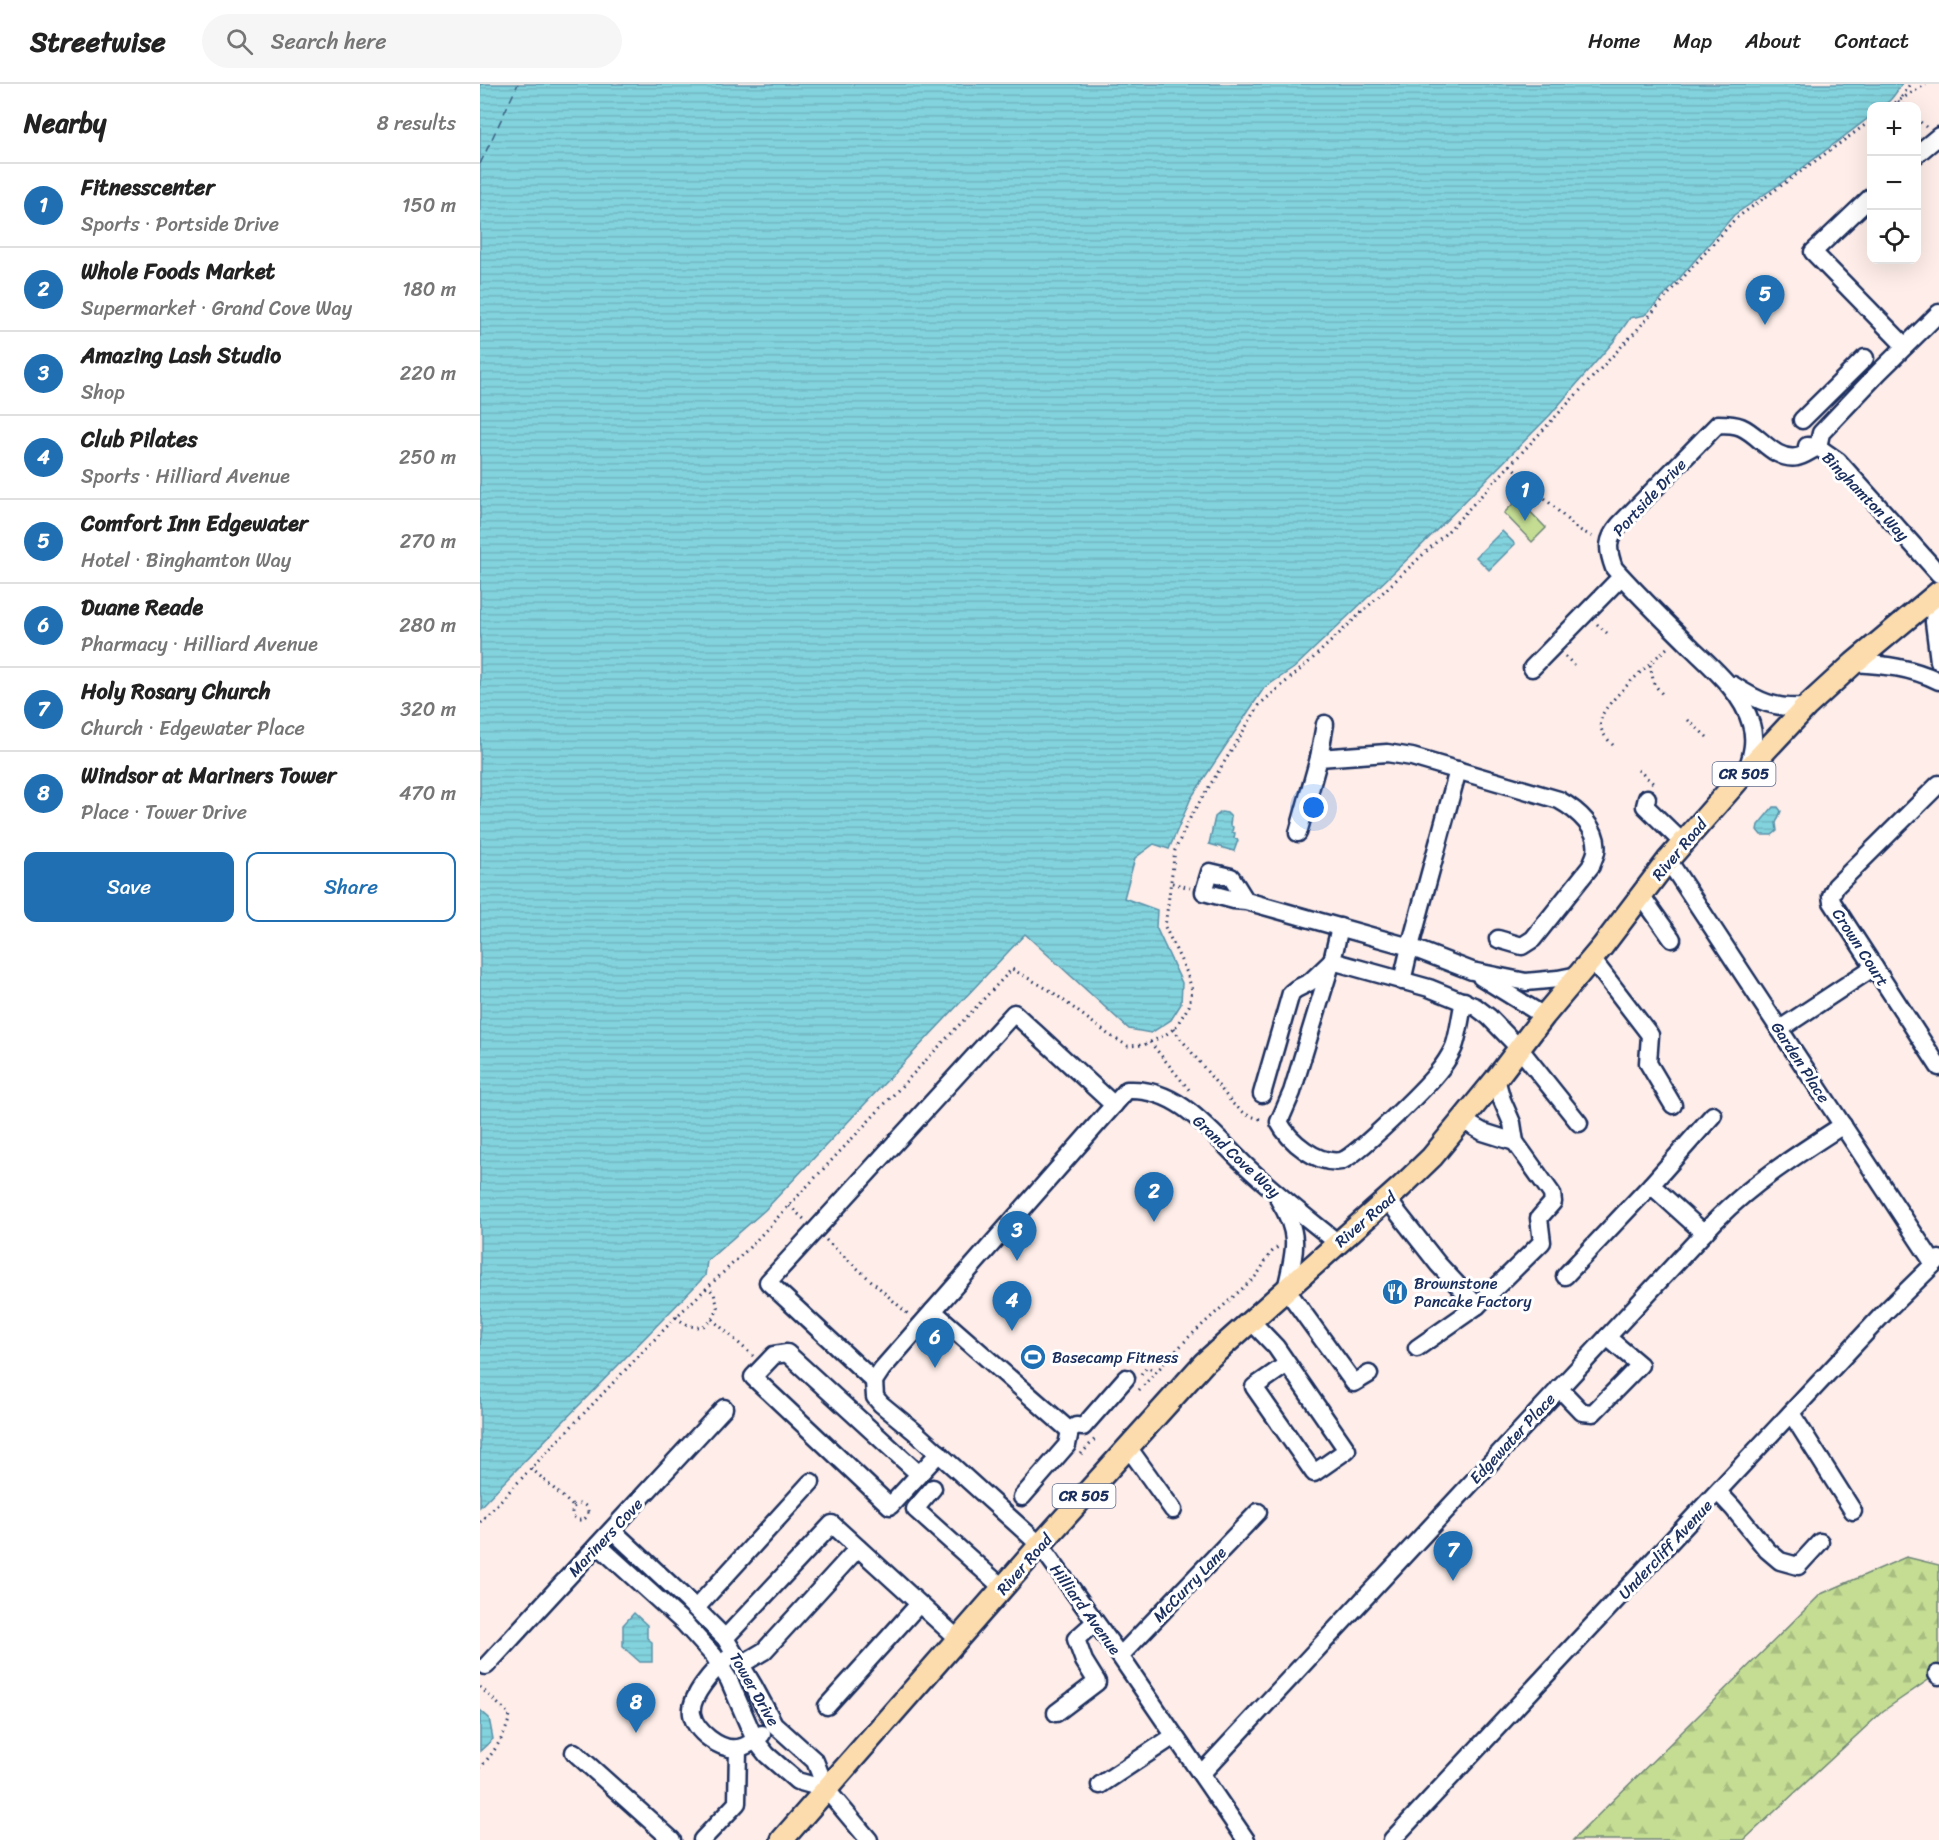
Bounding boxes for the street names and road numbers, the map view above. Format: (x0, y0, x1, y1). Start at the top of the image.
street label: Binghamton Way (1815, 444, 1917, 549)
street label: Portside Drive (1605, 451, 1694, 543)
road number: CR 505 (1712, 762, 1776, 786)
street label: River Road (1644, 810, 1715, 887)
street label: Crown Court (1824, 902, 1897, 992)
street label: Garden Place (1763, 1016, 1838, 1109)
street label: Grand Cove Way (1186, 1107, 1288, 1206)
street label: River Road (1328, 1183, 1404, 1255)
street label: Edgewater Place (1462, 1386, 1563, 1491)
road number: CR 505 (1052, 1484, 1116, 1508)
street label: Mariners Cove (561, 1491, 650, 1584)
street label: Undercliff Avenue (1611, 1492, 1720, 1606)
street label: River Road (989, 1525, 1061, 1602)
street label: McCurry Lane (1145, 1539, 1234, 1629)
street label: Hilliard Avenue (1042, 1557, 1129, 1662)
street label: Tower Drive (722, 1647, 788, 1732)

